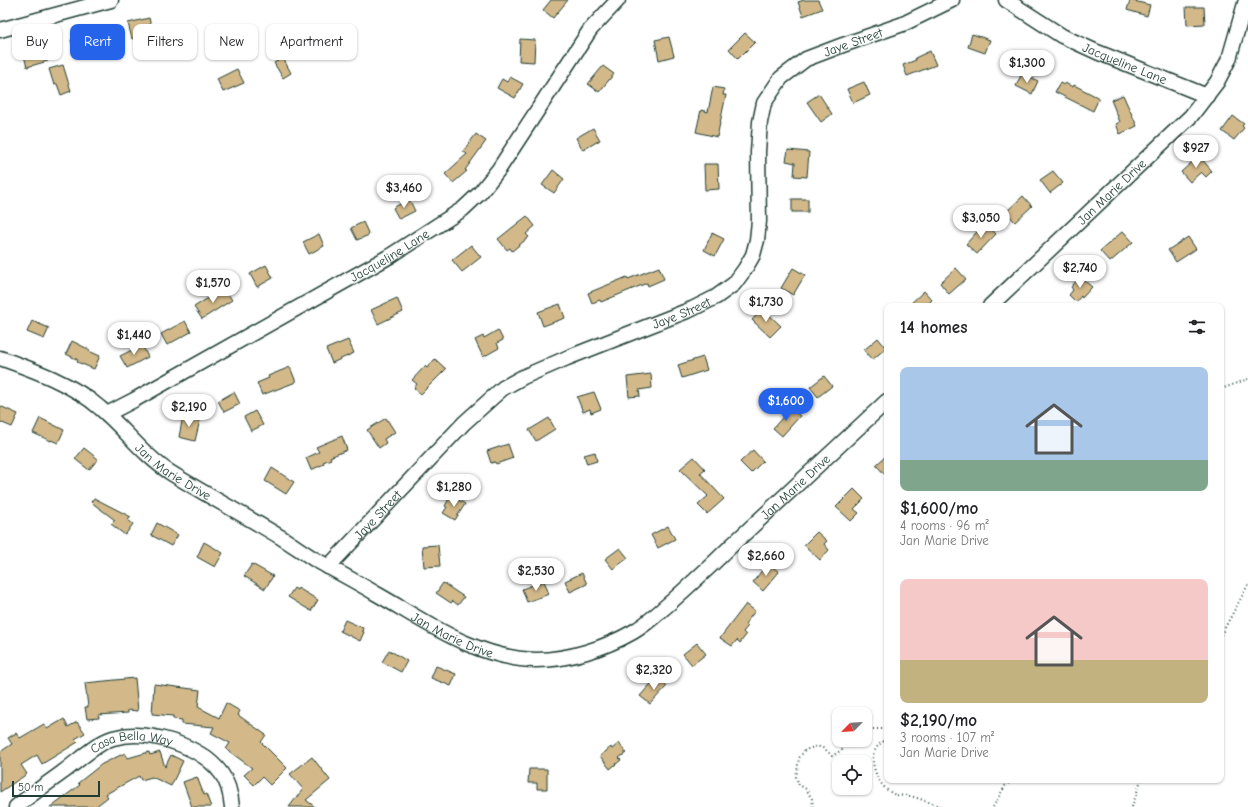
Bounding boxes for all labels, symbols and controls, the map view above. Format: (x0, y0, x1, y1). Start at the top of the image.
chip: Buy (12, 24, 62, 60)
chip: Rent (70, 24, 125, 60)
chip: Filters (133, 24, 197, 60)
chip: New (205, 24, 258, 60)
chip: Apartment (266, 24, 357, 60)
street label: Jaye Street (821, 24, 886, 59)
street label: Jacqueline Lane (1080, 39, 1170, 87)
pin: $1,300 (994, 50, 1060, 84)
text: $1,300 (1009, 55, 1045, 70)
pin: $927 (1172, 135, 1220, 169)
text: $927 (1183, 140, 1209, 155)
street label: Jan Marie Drive (1074, 155, 1149, 227)
pin: $3,460 (371, 175, 437, 209)
text: $3,460 (385, 180, 423, 195)
pin: $3,050 (948, 205, 1014, 239)
text: $3,050 (962, 210, 1000, 225)
street label: Jacqueline Lane (347, 225, 432, 285)
pin: $2,740 (1047, 255, 1113, 289)
text: $2,740 (1062, 260, 1098, 275)
pin: $1,570 (180, 270, 246, 304)
text: $1,570 (195, 275, 231, 290)
pin: $1,730 (733, 289, 799, 323)
street label: Jaye Street (650, 293, 714, 331)
text: $1,730 (748, 294, 784, 309)
icon: filters (1186, 316, 1208, 338)
text: 14 homes (900, 318, 967, 337)
pin: $1,440 (101, 322, 167, 356)
text: $1,440 (116, 327, 152, 342)
pin: $1,600 (753, 388, 819, 422)
text: $1,600 (767, 393, 805, 408)
icon: home (1018, 393, 1090, 465)
pin: $2,190 (156, 394, 222, 428)
text: $2,190 (171, 399, 207, 414)
street label: Jan Marie Drive (133, 440, 214, 503)
street label: Jan Marie Drive (757, 451, 833, 522)
pin: $1,280 (421, 474, 487, 508)
text: $1,280 (436, 479, 472, 494)
street label: Jaye Street (351, 486, 405, 542)
text: $1,600/mo (900, 499, 978, 518)
text: 4 rooms · 96 m² (900, 518, 989, 533)
text: Jan Marie Drive (900, 533, 989, 548)
pin: $2,660 (733, 543, 799, 577)
text: $2,660 (747, 548, 785, 563)
pin: $2,530 (503, 558, 569, 592)
text: $2,530 (517, 563, 555, 578)
icon: home (1018, 605, 1090, 677)
street label: Jan Marie Drive (409, 609, 496, 661)
pin: $2,320 (621, 657, 687, 691)
text: $2,320 (635, 662, 673, 677)
north arrow (832, 707, 872, 747)
map controls (832, 707, 872, 795)
text: $2,190/mo (900, 711, 977, 730)
street label: Casa Bella Way (87, 728, 175, 756)
text: 3 rooms · 107 m² (900, 730, 994, 745)
text: Jan Marie Drive (900, 745, 989, 760)
button: locate (832, 755, 872, 795)
scale bar (12, 779, 100, 798)
text: 50 m (18, 781, 43, 794)

